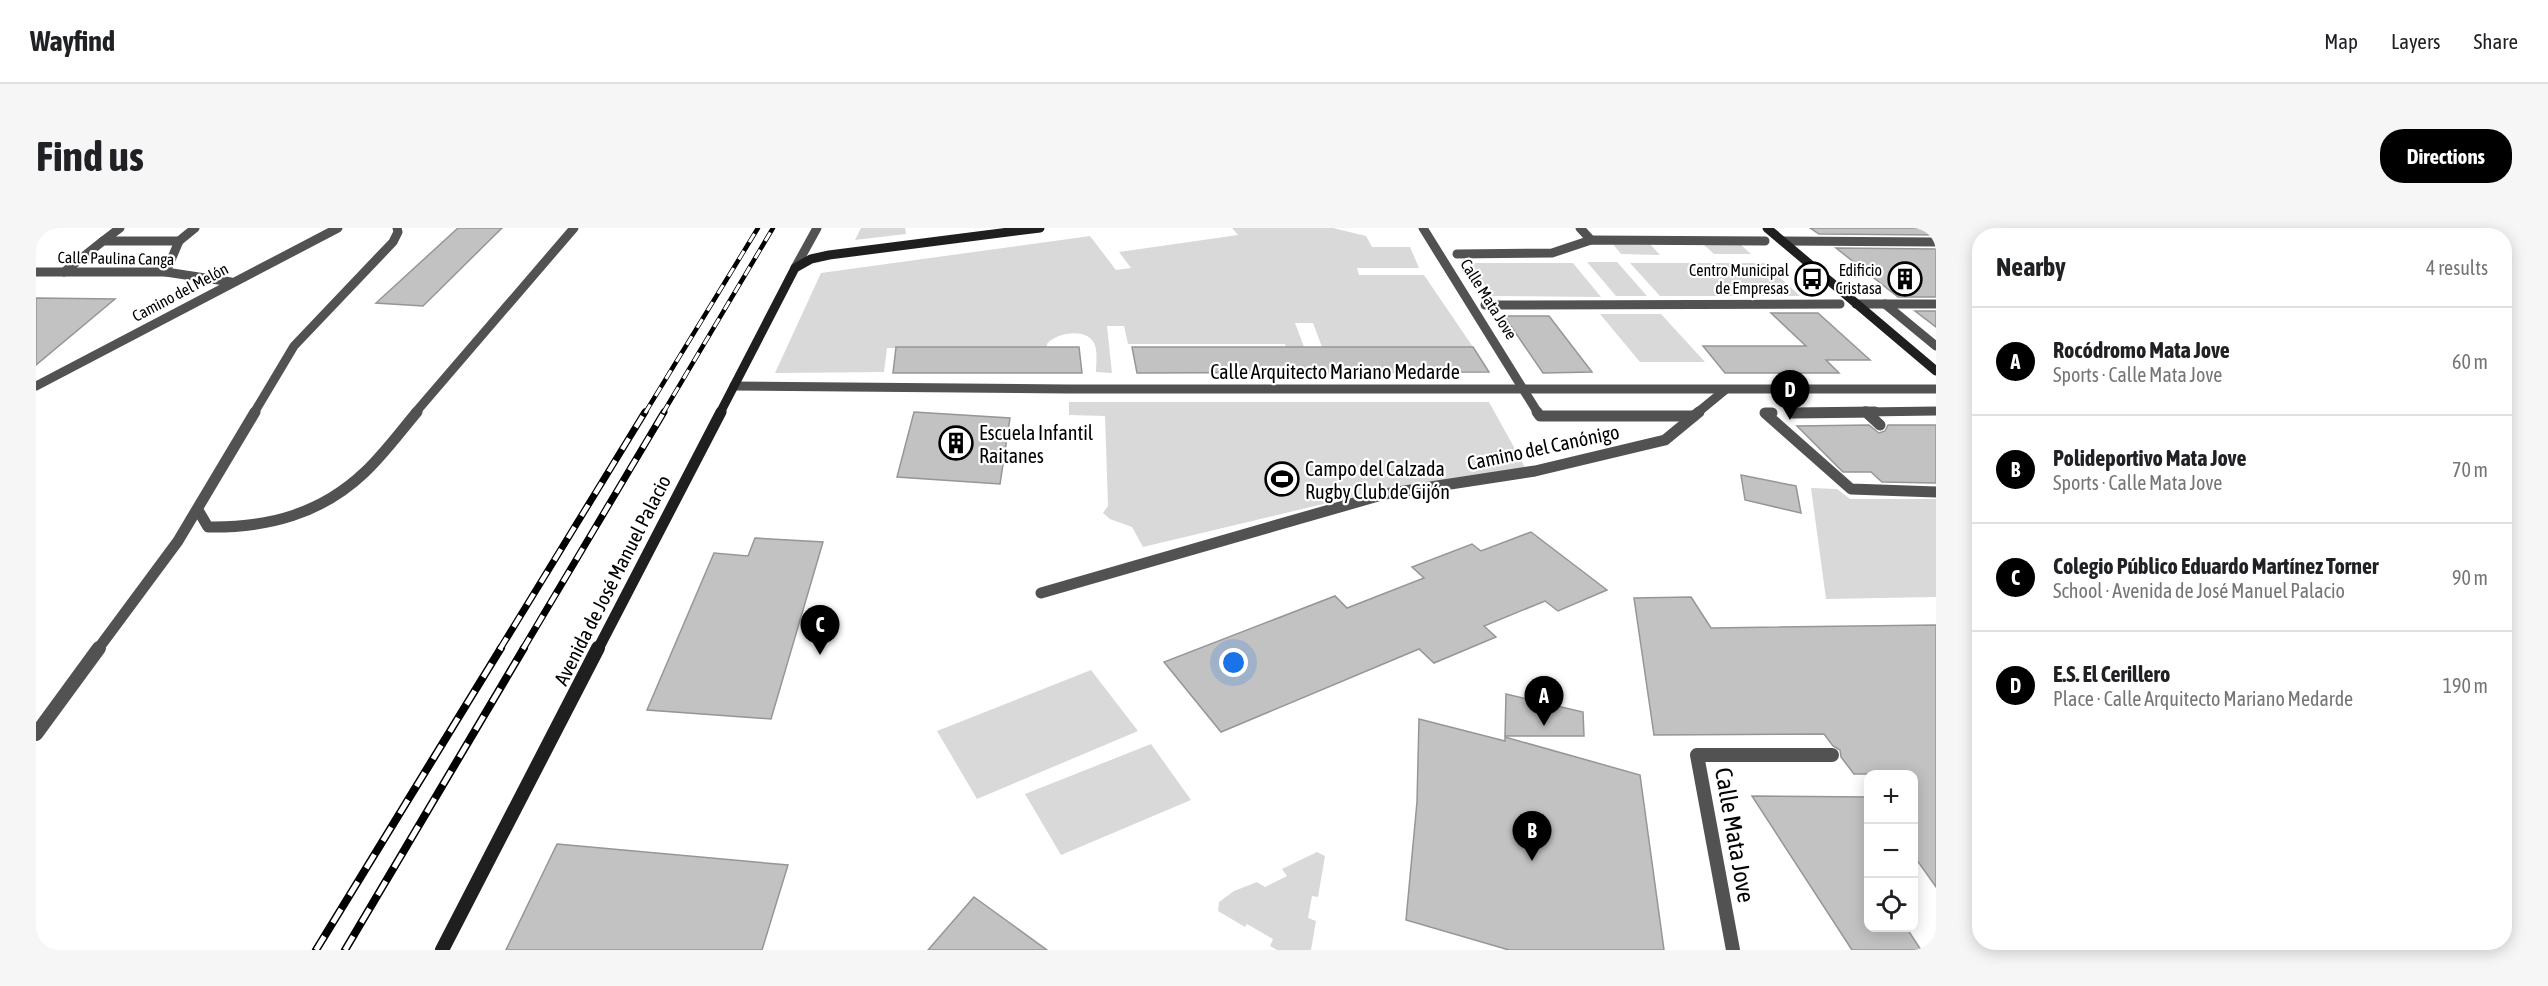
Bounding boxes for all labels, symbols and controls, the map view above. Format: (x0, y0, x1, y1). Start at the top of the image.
text: Wayfind (30, 25, 115, 57)
text: Map (2324, 29, 2358, 53)
text: Layers (2391, 29, 2441, 53)
text: Share (2474, 29, 2518, 53)
button: Directions (2380, 129, 2512, 183)
text: Find us (36, 132, 144, 180)
street label: Calle Paulina Canga (57, 248, 175, 269)
text: Nearby (1996, 252, 2066, 282)
street label: Calle Mata Jove (1457, 256, 1521, 342)
text: 4 results (2426, 256, 2488, 279)
street label: Camino del Melón (129, 259, 231, 325)
place label: Centro Municipal de Empresas (1689, 261, 1790, 298)
bus stop icon: Centro Municipal de Empresas (1794, 261, 1830, 297)
place label: Edificio Cristasa (1836, 261, 1882, 297)
building icon: Edificio Cristasa (1887, 261, 1923, 297)
text: Rocódromo Mata Jove (2053, 337, 2230, 363)
text: A (2011, 350, 2020, 373)
text: 60 m (2452, 350, 2488, 373)
street label: Calle Arquitecto Mariano Medarde (1210, 360, 1460, 383)
text: Sports · Calle Mata Jove (2053, 363, 2222, 386)
pin: D (1770, 370, 1810, 420)
street label: Camino del Canónigo (1465, 420, 1621, 474)
place label: Escuela Infantil Raitanes (979, 421, 1094, 467)
building icon: Escuela Infantil Raitanes (938, 425, 974, 461)
text: Polideportivo Mata Jove (2053, 445, 2246, 471)
place label: Campo del Calzada Rugby Club de Gijón (1305, 457, 1450, 503)
text: B (2011, 458, 2020, 481)
text: 70 m (2452, 458, 2488, 481)
sports icon: Campo del Calzada Rugby Club de Gijón (1264, 461, 1300, 497)
street label: Avenida de José Manuel Palacio (549, 471, 675, 689)
text: Sports · Calle Mata Jove (2053, 471, 2222, 494)
text: Colegio Público Eduardo Martínez Torner (2053, 553, 2378, 579)
text: C (2011, 566, 2020, 589)
text: 90 m (2452, 566, 2488, 589)
text: School · Avenida de José Manuel Palacio (2053, 579, 2345, 602)
pin: C (800, 606, 840, 655)
your location (1219, 648, 1248, 677)
text: E.S. El Cerillero (2053, 661, 2170, 687)
text: D (2010, 674, 2021, 697)
text: 190 m (2443, 674, 2488, 697)
pin: A (1524, 676, 1564, 726)
text: Place · Calle Arquitecto Mariano Medarde (2053, 687, 2353, 710)
street label: Calle Mata Jove (1710, 765, 1760, 905)
map controls (1864, 770, 1918, 932)
button: + (1864, 770, 1918, 824)
pin: B (1512, 812, 1552, 861)
button: − (1864, 824, 1918, 878)
button: locate (1864, 878, 1918, 932)

